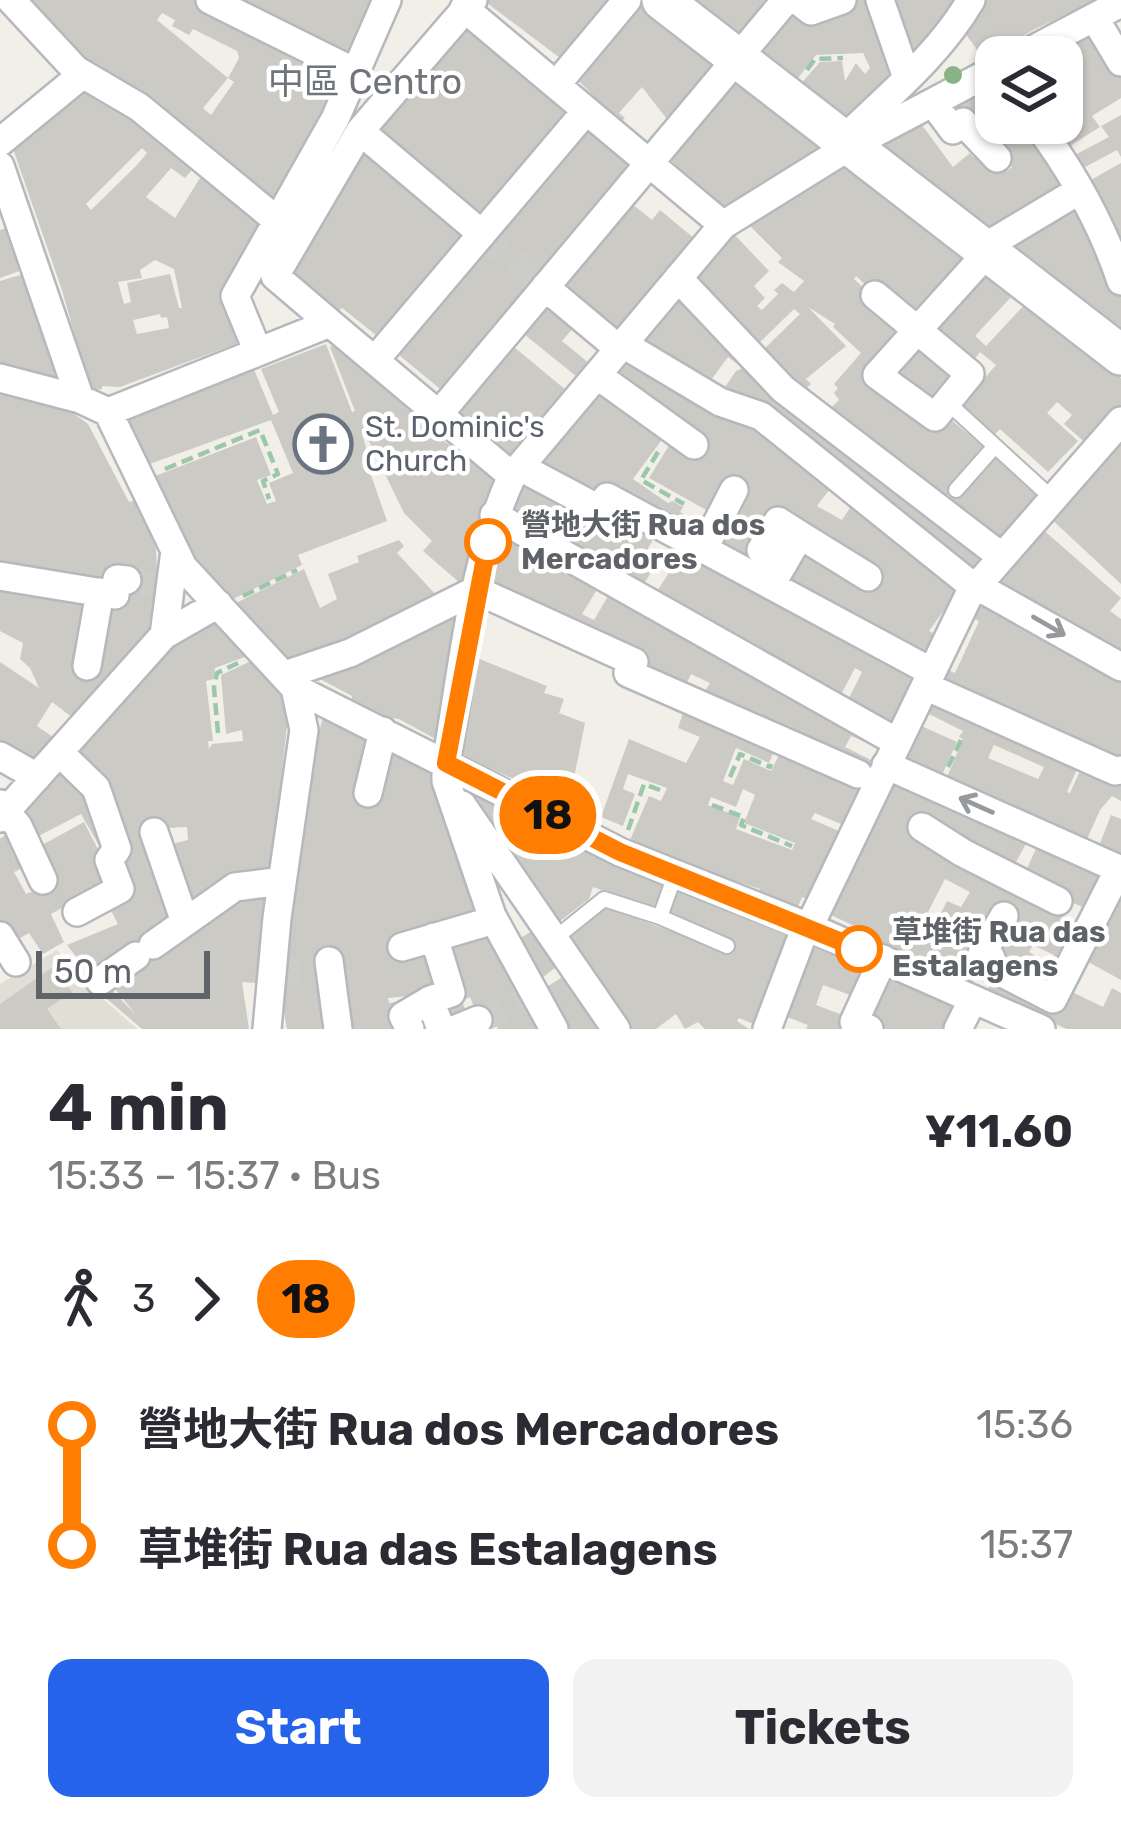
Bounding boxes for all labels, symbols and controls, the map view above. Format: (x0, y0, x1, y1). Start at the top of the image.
map controls (975, 36, 1083, 144)
button: layers (975, 36, 1083, 144)
district label: 中區 Centro (268, 60, 462, 103)
place label: St. Dominic's Church (365, 409, 545, 479)
church icon: St. Dominic's Church (292, 413, 354, 475)
place label: 營地大街 Rua dos Mercadores (521, 507, 765, 577)
marker: 營地大街 Rua dos Mercadores (466, 520, 510, 564)
one-way arrow (1031, 615, 1066, 639)
line badge: 18 (494, 776, 602, 854)
text: 18 (523, 790, 573, 840)
one-way arrow (959, 793, 995, 815)
place label: 草堆街 Rua das Estalagens (892, 914, 1106, 984)
marker: 草堆街 Rua das Estalagens (837, 927, 881, 971)
scale bar (36, 945, 210, 998)
text: 50 m (54, 952, 132, 991)
text: 4 min (48, 1068, 229, 1147)
text: ¥11.60 (925, 1105, 1073, 1158)
text: 15:33 – 15:37 · Bus (48, 1153, 381, 1199)
icon: walk (48, 1266, 114, 1332)
icon: forward (173, 1266, 239, 1332)
text: 18 (281, 1274, 331, 1324)
text: 3 (132, 1276, 155, 1322)
text: 15:36 (976, 1402, 1073, 1448)
text: 營地大街 Rua dos Mercadores (138, 1403, 779, 1456)
text: 15:37 (980, 1522, 1073, 1568)
text: 草堆街 Rua das Estalagens (138, 1523, 718, 1576)
button: Start (48, 1659, 549, 1797)
button: Tickets (573, 1659, 1073, 1797)

